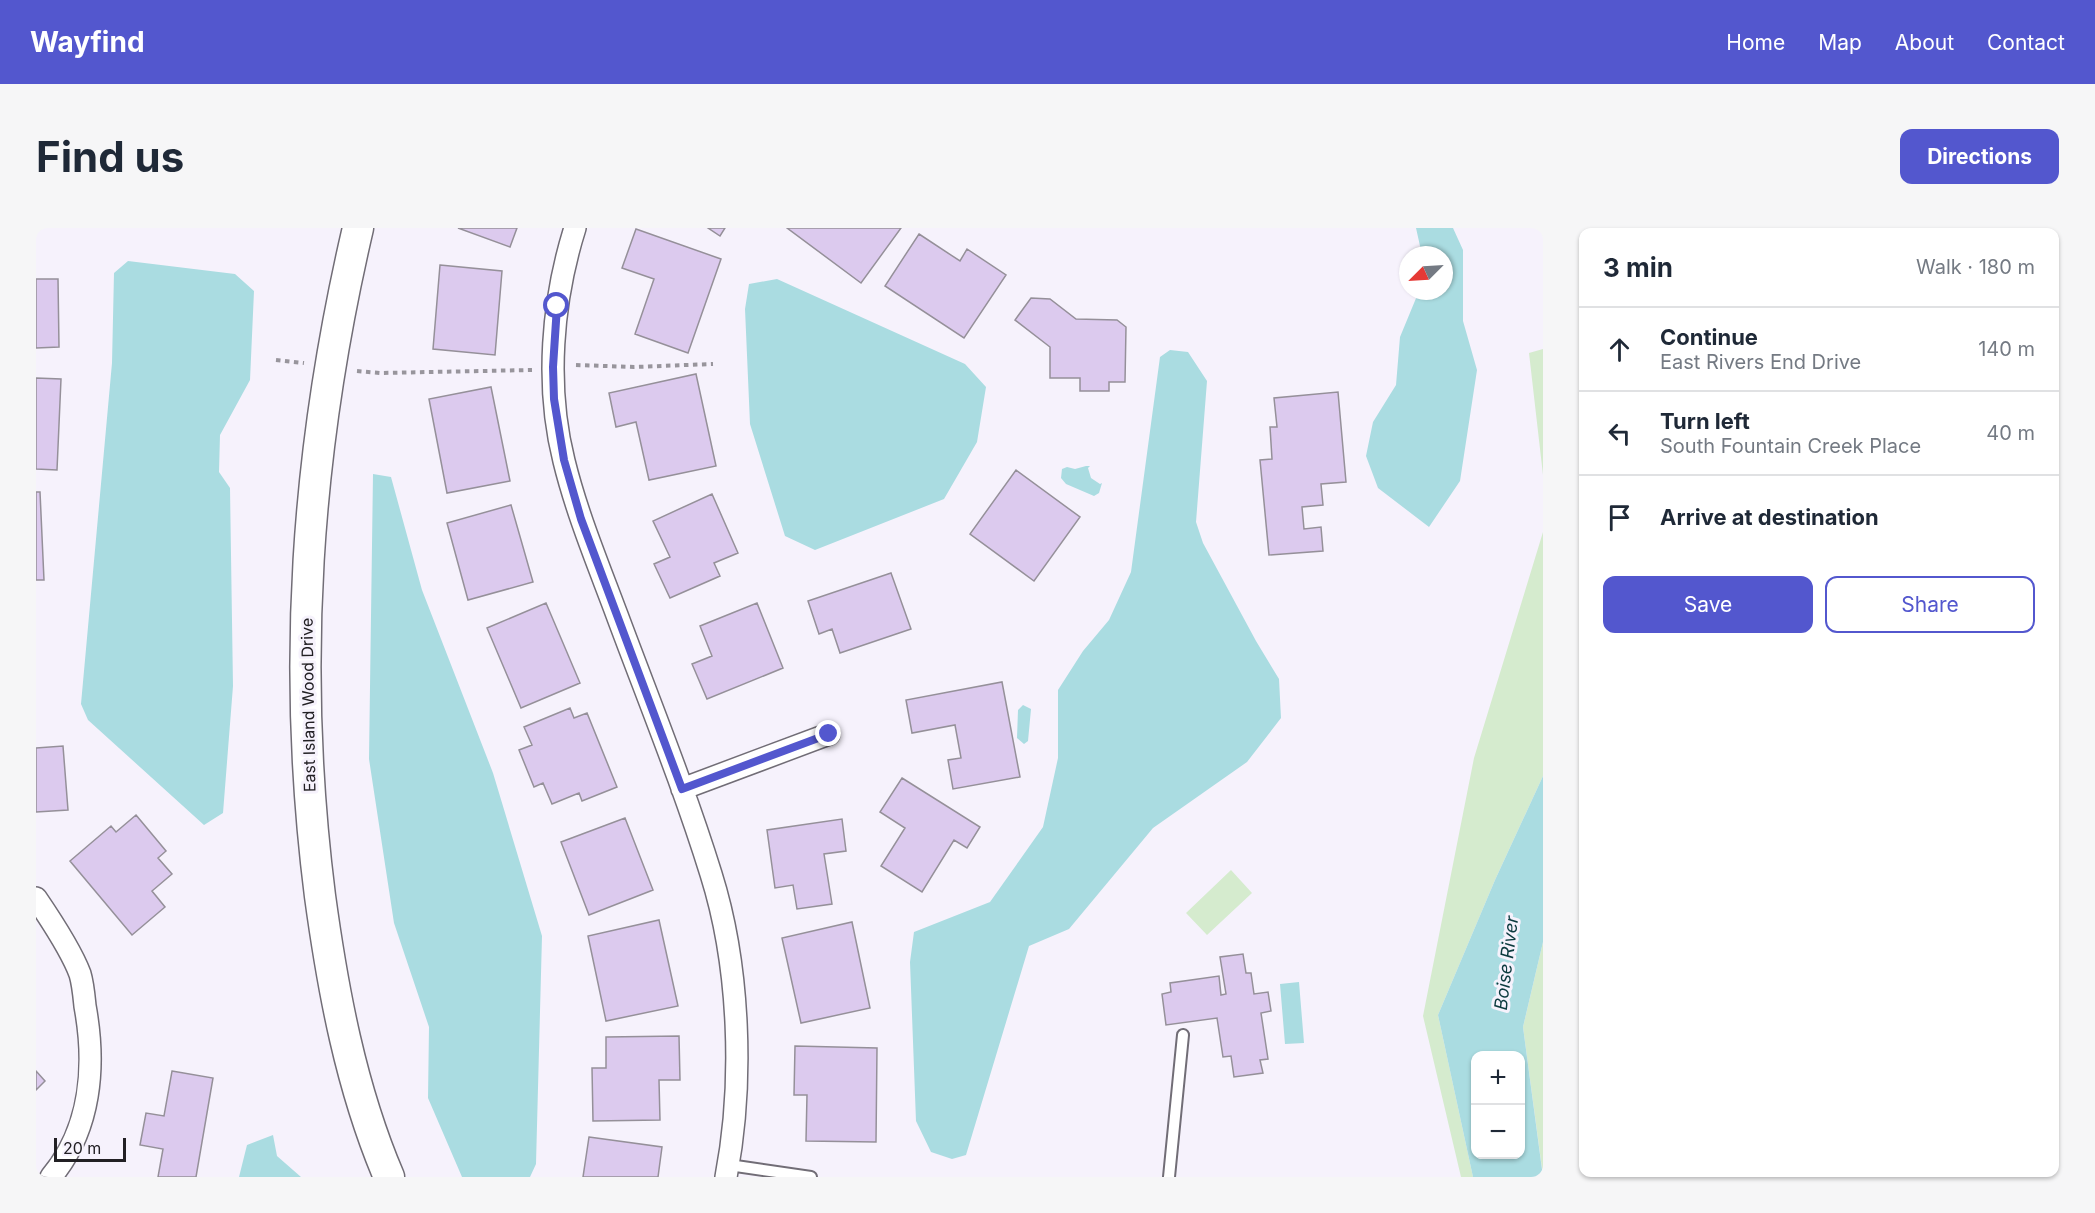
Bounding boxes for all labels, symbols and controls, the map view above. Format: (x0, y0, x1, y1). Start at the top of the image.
text: Wayfind (30, 25, 145, 59)
text: Home (1726, 30, 1785, 55)
text: Map (1818, 30, 1862, 55)
text: About (1895, 30, 1954, 55)
text: Contact (1987, 30, 2065, 55)
button: Directions (1900, 129, 2059, 184)
text: Find us (36, 131, 184, 182)
north arrow (1399, 246, 1453, 300)
text: 3 min (1603, 252, 1673, 283)
text: Walk · 180 m (1916, 255, 2035, 279)
route start (543, 292, 569, 318)
text: Continue (1660, 324, 1758, 350)
icon: ahead (1603, 333, 1636, 366)
text: 140 m (1978, 337, 2035, 361)
text: East Rivers End Drive (1660, 350, 1861, 374)
text: Turn left (1660, 408, 1750, 434)
icon: left (1603, 417, 1636, 450)
text: 40 m (1986, 421, 2035, 445)
text: South Fountain Creek Place (1660, 434, 1921, 458)
icon: arrive (1603, 501, 1636, 534)
text: Arrive at destination (1660, 504, 1879, 530)
button: Save (1603, 576, 1813, 633)
button: Share (1825, 576, 2035, 633)
street label: East Island Wood Drive (296, 618, 320, 792)
route end (815, 720, 841, 746)
water label: Boise River (1490, 914, 1522, 1011)
map controls (1471, 1051, 1525, 1159)
button: + (1471, 1051, 1525, 1105)
button: − (1471, 1105, 1525, 1159)
scale bar (54, 1135, 126, 1162)
text: 20 m (63, 1138, 101, 1158)

